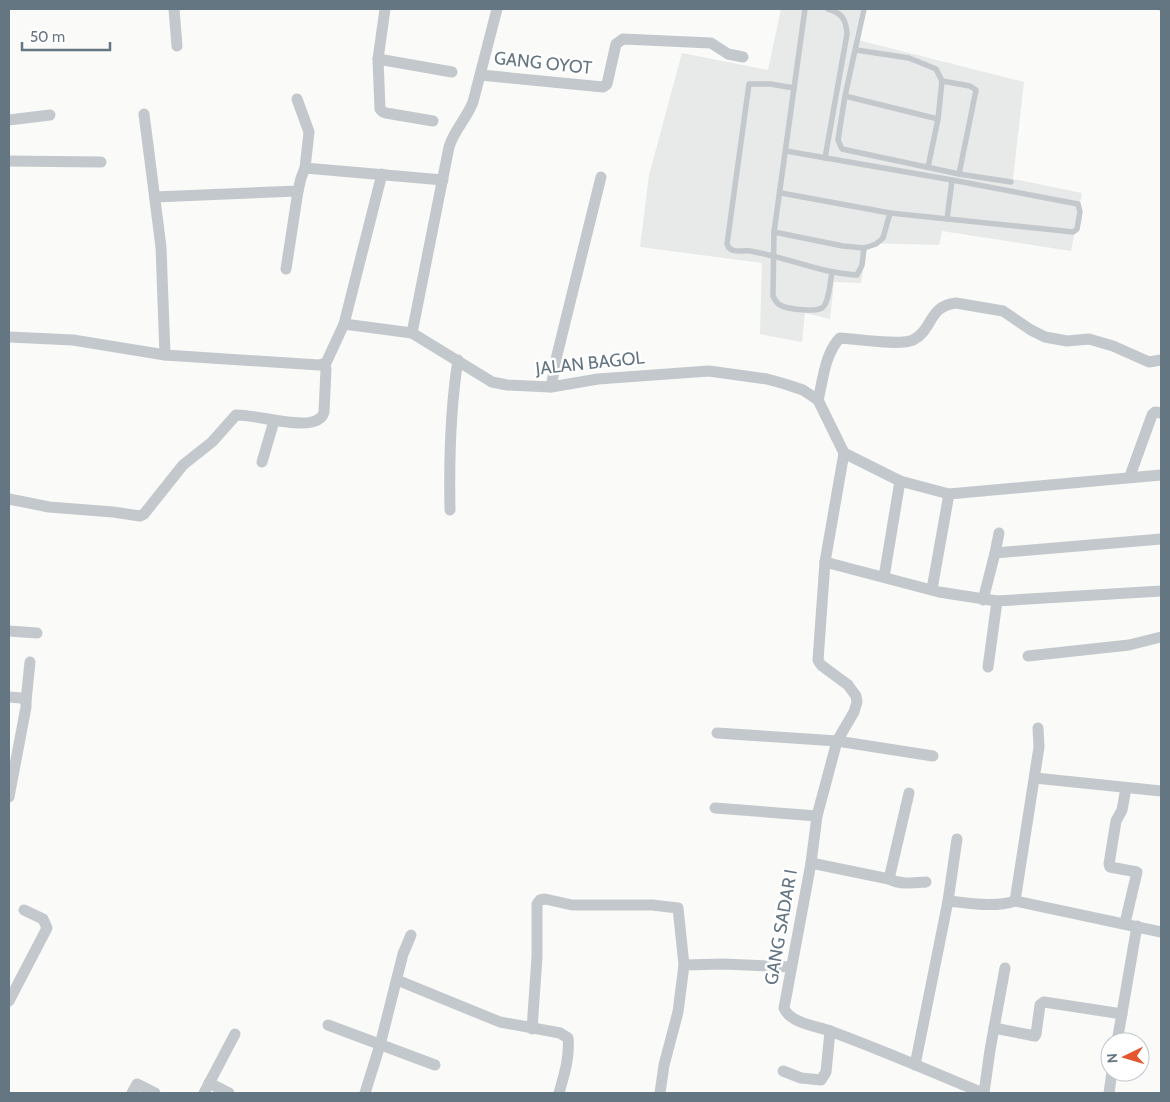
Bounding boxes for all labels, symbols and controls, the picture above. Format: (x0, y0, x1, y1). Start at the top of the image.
scale bar (22, 20, 110, 52)
text: 50 m (30, 28, 65, 46)
street label: GANG OYOT (493, 47, 593, 79)
street label: JALAN BAGOL (534, 346, 645, 380)
street label: GANG SADAR I (760, 867, 802, 987)
north arrow (1100, 1032, 1150, 1082)
text: N (1103, 1052, 1121, 1064)

